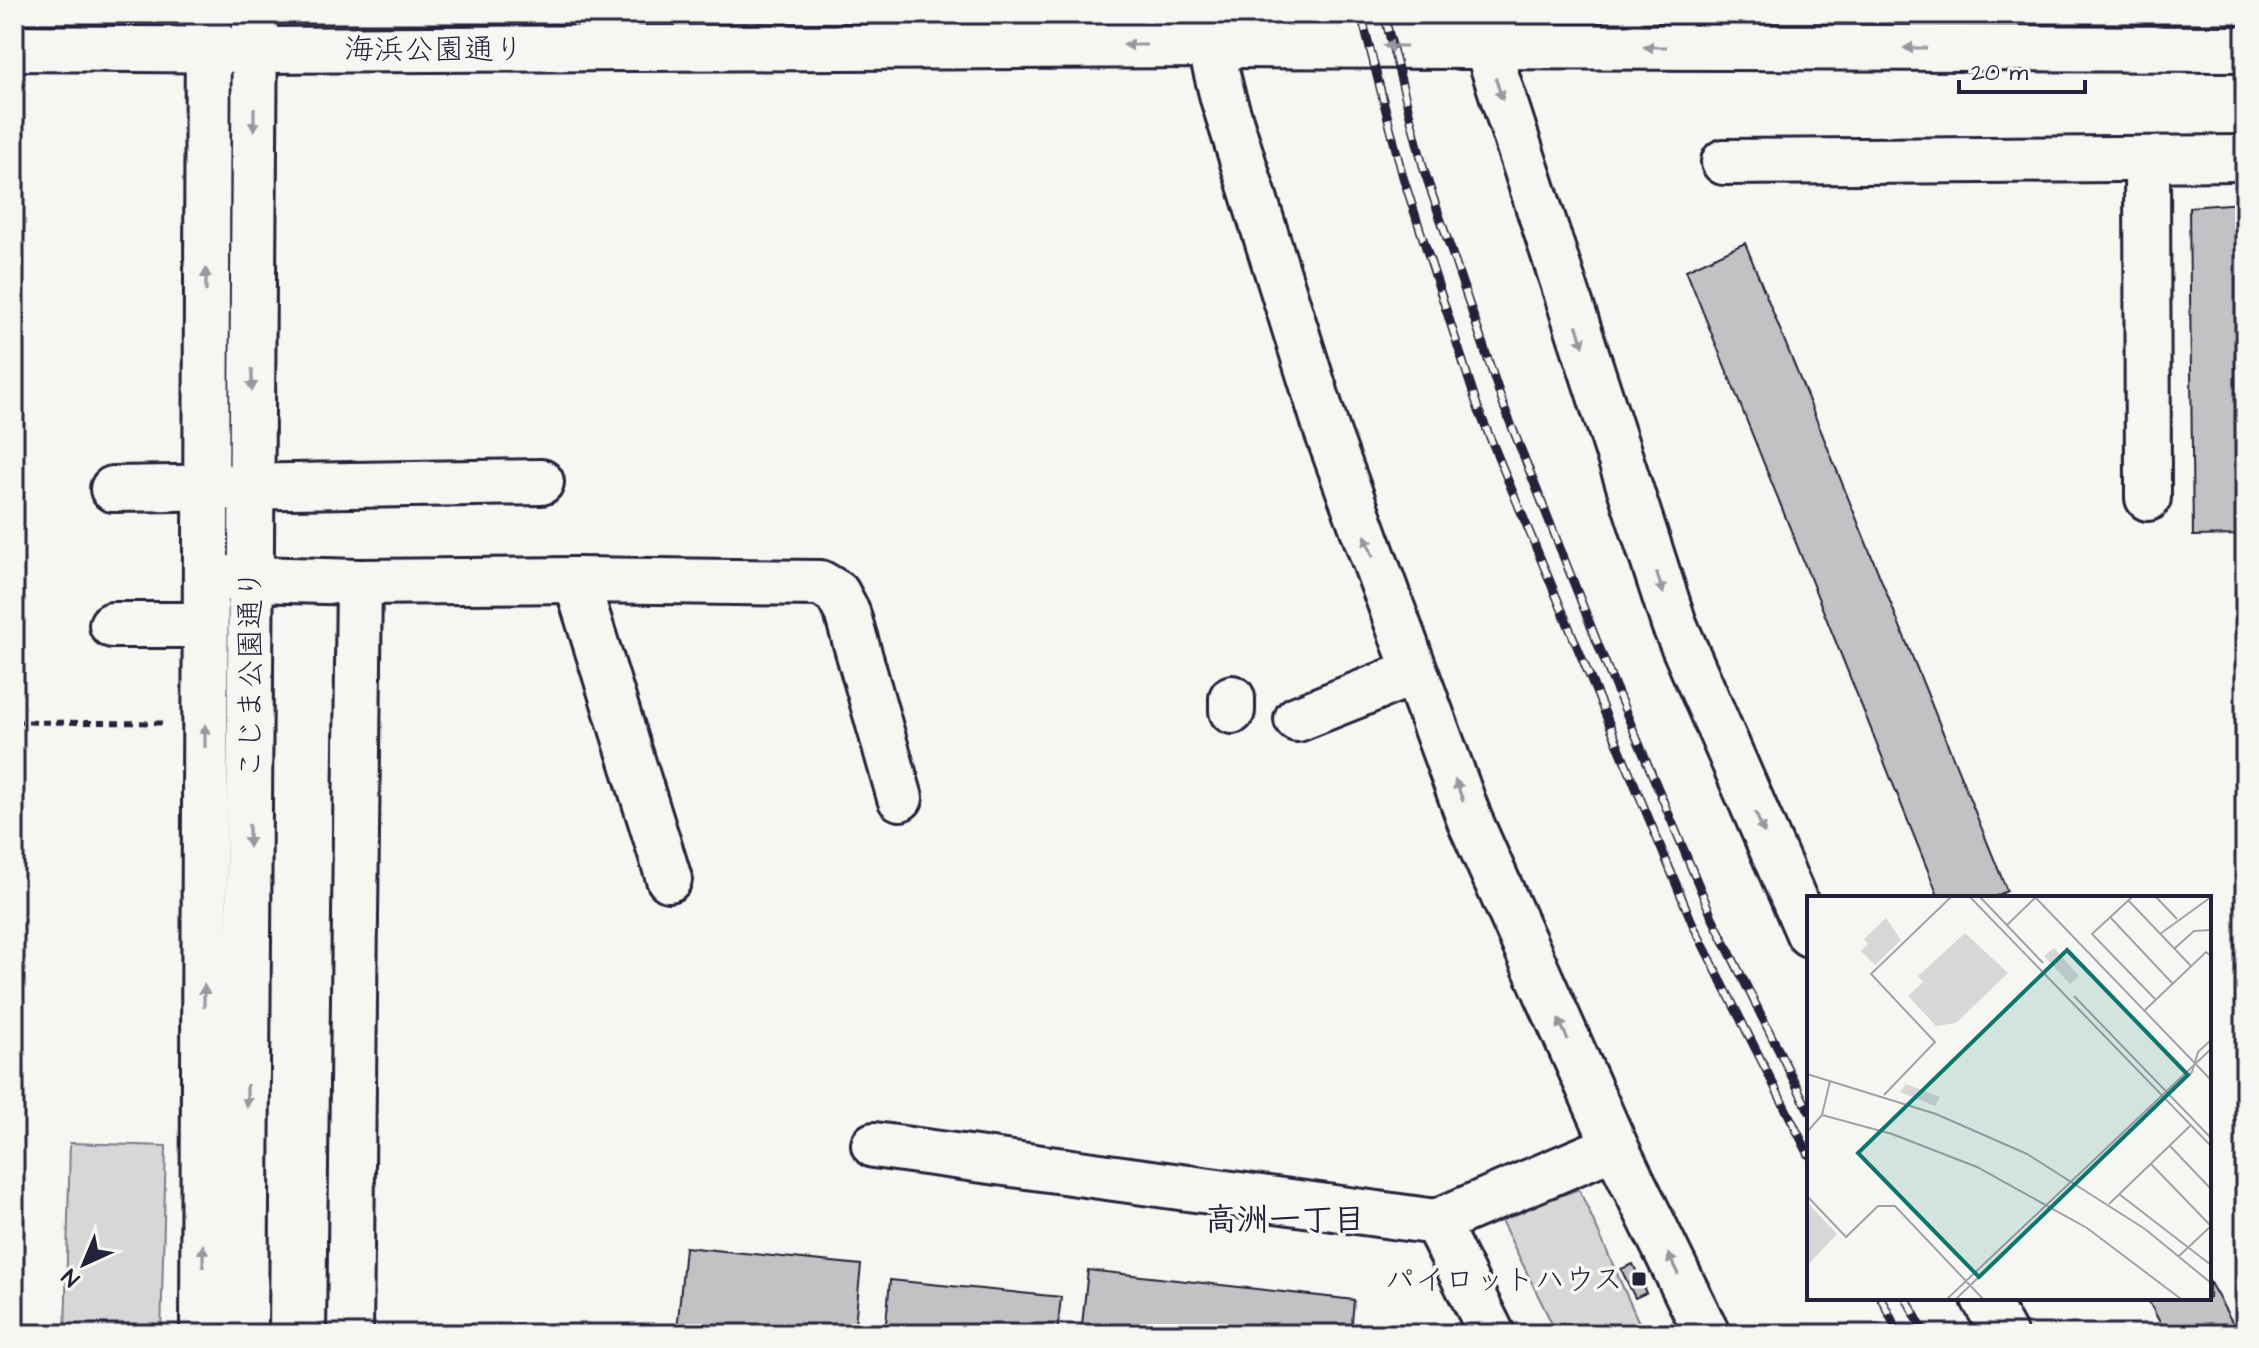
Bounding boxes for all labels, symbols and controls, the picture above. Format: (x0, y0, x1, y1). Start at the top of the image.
street label: 海浜公園通り (344, 29, 524, 71)
one-way arrow (1122, 39, 1147, 51)
one-way arrow (1382, 40, 1407, 52)
one-way arrow (1642, 41, 1667, 53)
one-way arrow (1902, 42, 1927, 54)
scale bar (1959, 44, 2085, 94)
text: 20 m (1971, 56, 2028, 90)
one-way arrow (1493, 77, 1506, 101)
one-way arrow (248, 108, 260, 133)
one-way arrow (200, 267, 213, 292)
one-way arrow (1574, 324, 1586, 348)
one-way arrow (246, 368, 258, 393)
one-way arrow (1362, 534, 1375, 558)
street label: こじま公園通り (230, 569, 272, 779)
one-way arrow (1655, 571, 1667, 595)
one-way arrow (199, 723, 211, 748)
one-way arrow (1452, 778, 1464, 802)
one-way arrow (1754, 811, 1767, 835)
one-way arrow (243, 824, 255, 849)
inset map (1807, 896, 2211, 1300)
one-way arrow (198, 983, 210, 1008)
one-way arrow (1556, 1017, 1569, 1040)
one-way arrow (241, 1084, 253, 1109)
district label: 高洲一丁目 (1205, 1198, 1365, 1243)
north arrow (44, 1224, 124, 1304)
one-way arrow (197, 1243, 209, 1268)
one-way arrow (1666, 1252, 1680, 1276)
place label: パイロットハウス (1385, 1259, 1623, 1301)
text: N (55, 1261, 87, 1293)
marker: パイロットハウス (1630, 1270, 1648, 1288)

